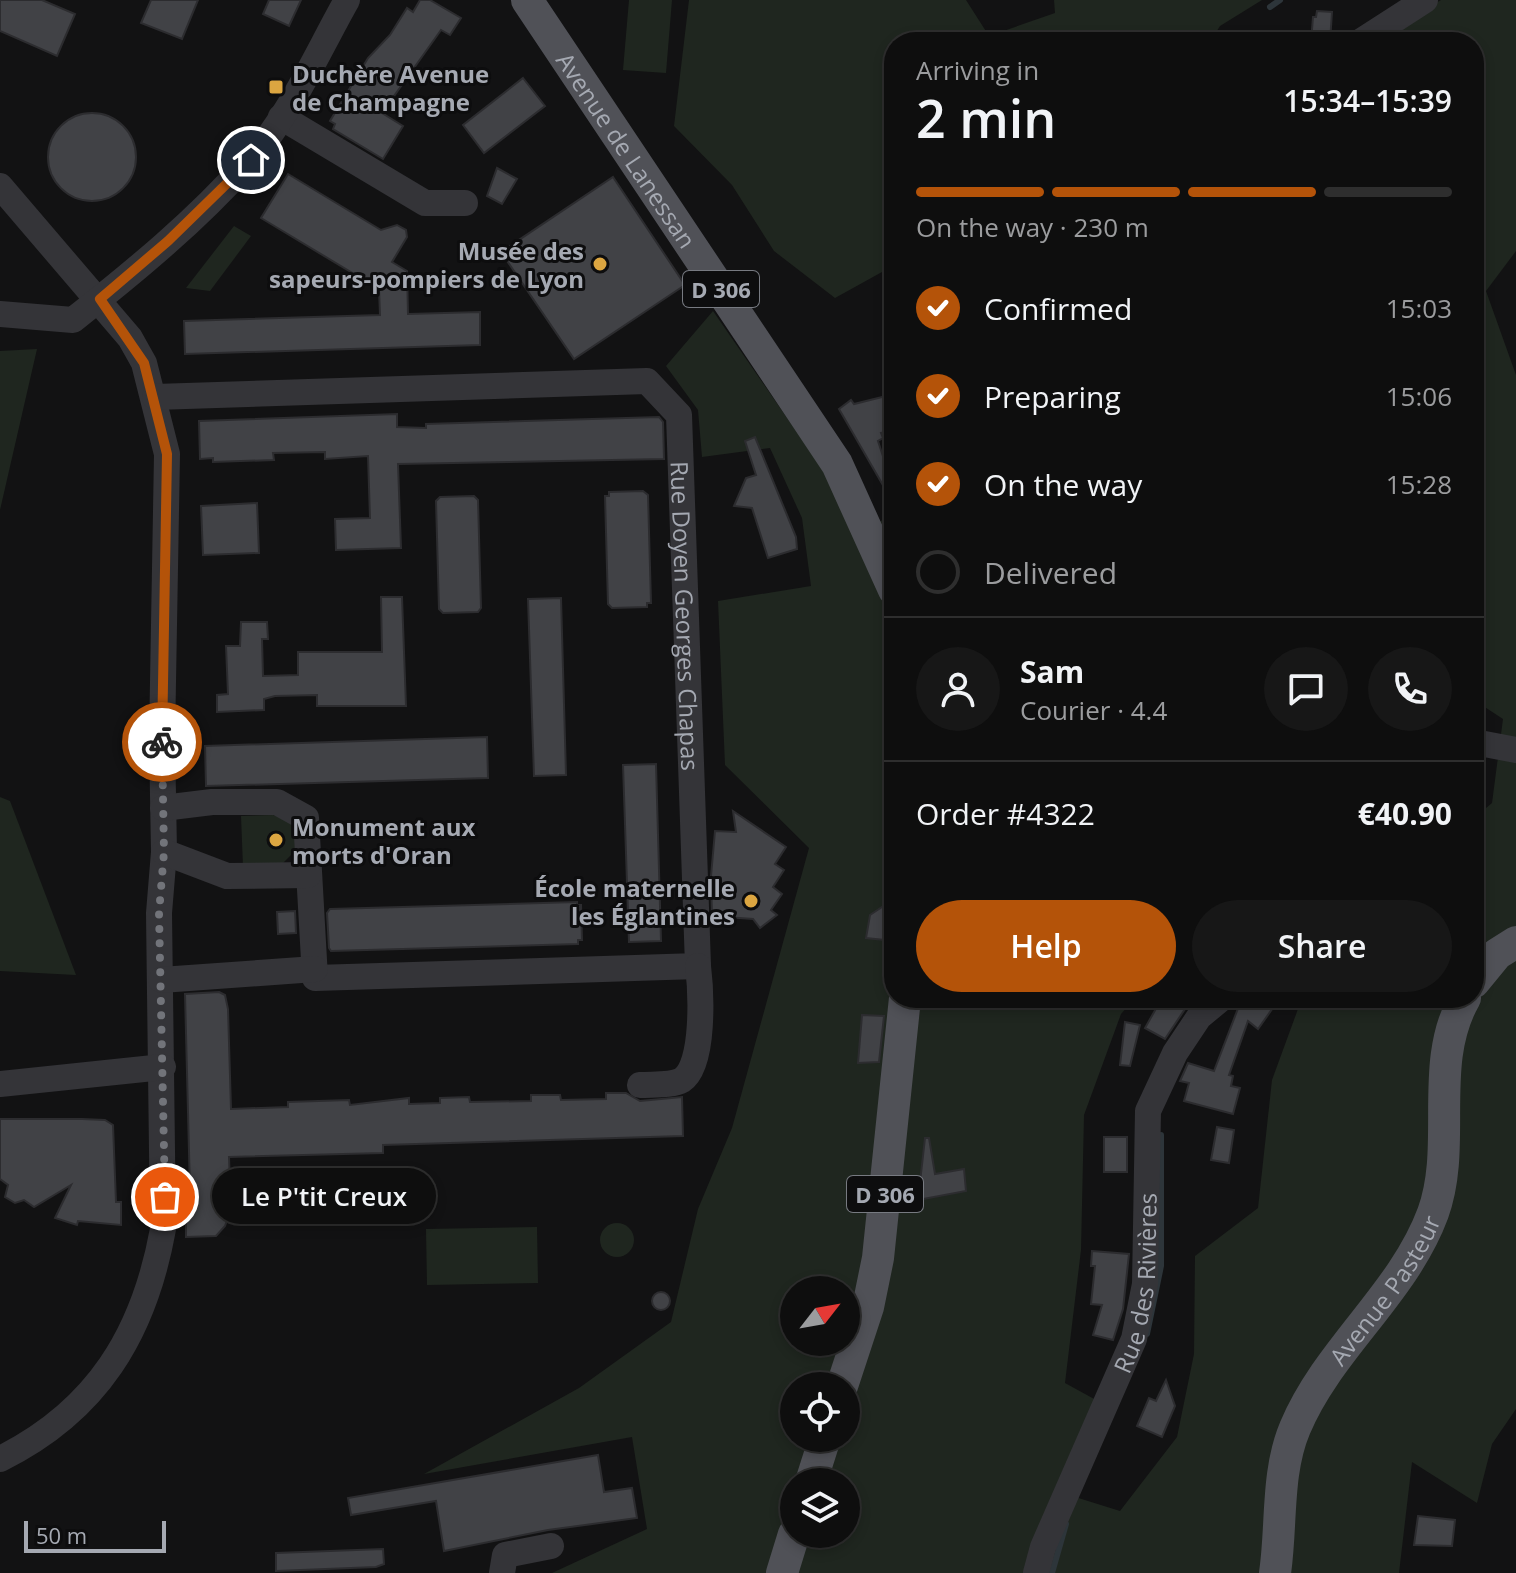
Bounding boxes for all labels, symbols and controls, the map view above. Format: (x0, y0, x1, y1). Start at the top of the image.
street label: Avenue de Lanessan (550, 45, 704, 254)
text: Arriving in (916, 52, 1039, 88)
place label: Duchère Avenue de Champagne (292, 57, 489, 118)
marker: Duchère Avenue de Champagne (267, 78, 285, 96)
text: 15:34–15:39 (1283, 80, 1452, 121)
text: 2 min (916, 82, 1056, 153)
pin (217, 126, 285, 194)
icon: home (229, 138, 273, 182)
text: On the way · 230 m (916, 209, 1149, 245)
place label: Musée des sapeurs-pompiers de Lyon (269, 234, 584, 295)
marker: Musée des sapeurs-pompiers de Lyon (591, 255, 609, 273)
road number: D 306 (683, 271, 759, 307)
icon: check (916, 286, 960, 330)
text: Confirmed (984, 288, 1132, 329)
text: 15:03 (1386, 290, 1452, 326)
icon: check (916, 374, 960, 418)
text: Preparing (984, 376, 1121, 417)
text: 15:06 (1386, 378, 1452, 414)
street label: Rue Doyen Georges Chapas (664, 461, 708, 771)
icon: check (916, 462, 960, 506)
text: On the way (984, 464, 1142, 505)
text: 15:28 (1386, 466, 1452, 502)
text: Delivered (984, 552, 1117, 593)
button: person (916, 647, 1000, 731)
button: chat (1264, 647, 1348, 731)
button: phone (1368, 647, 1452, 731)
text: Sam (1020, 651, 1084, 692)
text: Courier · 4.4 (1020, 692, 1167, 728)
courier (122, 702, 202, 782)
icon: bike (140, 720, 184, 764)
text: Order #4322 (916, 793, 1095, 834)
text: €40.90 (1358, 793, 1452, 834)
place label: Monument aux morts d'Oran (292, 810, 475, 871)
marker: Monument aux morts d'Oran (267, 831, 285, 849)
place label: École maternelle les Églantines (534, 871, 735, 932)
marker: École maternelle les Églantines (742, 892, 760, 910)
button: Help (916, 900, 1176, 992)
button: Share (1192, 900, 1452, 992)
pin (131, 1163, 199, 1231)
callout: Le P'tit Creux (213, 1169, 437, 1225)
icon: bag (143, 1175, 187, 1219)
road number: D 306 (847, 1176, 923, 1212)
text: Le P'tit Creux (241, 1178, 407, 1214)
street label: Rue des Rivières (1105, 1193, 1163, 1378)
street label: Avenue Pasteur (1321, 1210, 1447, 1371)
north arrow (780, 1276, 860, 1356)
map controls (780, 1276, 860, 1548)
button: locate (780, 1372, 860, 1452)
button: layers (780, 1468, 860, 1548)
scale bar (24, 1517, 166, 1553)
text: 50 m (36, 1520, 87, 1550)

